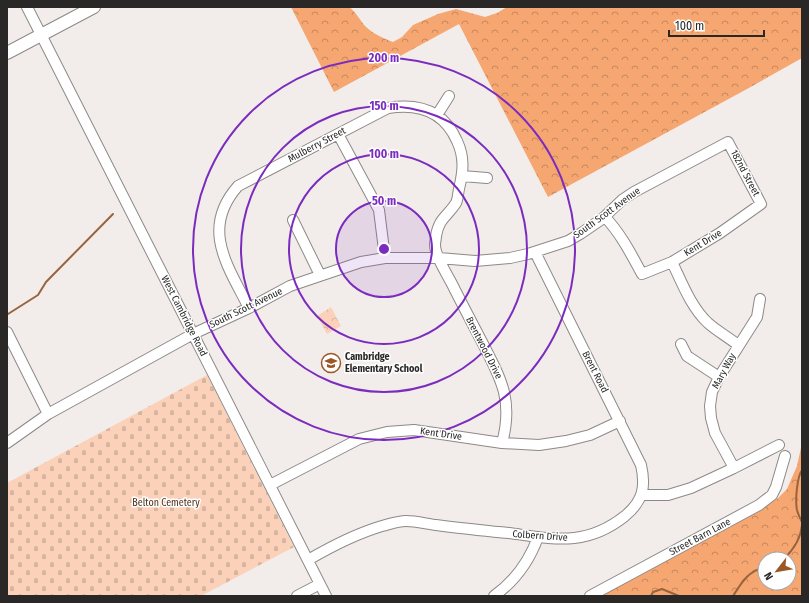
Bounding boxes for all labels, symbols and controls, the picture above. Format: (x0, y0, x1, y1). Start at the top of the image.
scale bar (669, 12, 764, 38)
text: 100 m (675, 19, 704, 33)
text: 200 m (368, 51, 399, 65)
text: 150 m (369, 99, 399, 113)
street label: Mulberry Street (286, 124, 349, 165)
text: 100 m (369, 147, 399, 161)
street label: 182nd Street (728, 148, 763, 199)
street label: South Scott Avenue (571, 185, 643, 241)
text: 50 m (372, 194, 396, 208)
street label: Kent Drive (682, 227, 724, 259)
centre of rings (377, 242, 391, 256)
street label: West Cambridge Road (158, 274, 210, 358)
street label: South Scott Avenue (208, 285, 284, 331)
street label: Brentwood Drive (463, 315, 505, 381)
street label: Brent Road (579, 349, 611, 395)
place label: Cambridge Elementary School (345, 351, 423, 375)
street label: Mary Way (710, 351, 739, 391)
school or university icon: Cambridge Elementary School (320, 352, 342, 374)
street label: Kent Drive (419, 425, 463, 443)
park label: Belton Cemetery (132, 497, 200, 509)
street label: Street Barn Lane (667, 516, 733, 558)
street label: Colbern Drive (512, 528, 568, 544)
north arrow (757, 551, 797, 591)
text: N (762, 570, 776, 582)

